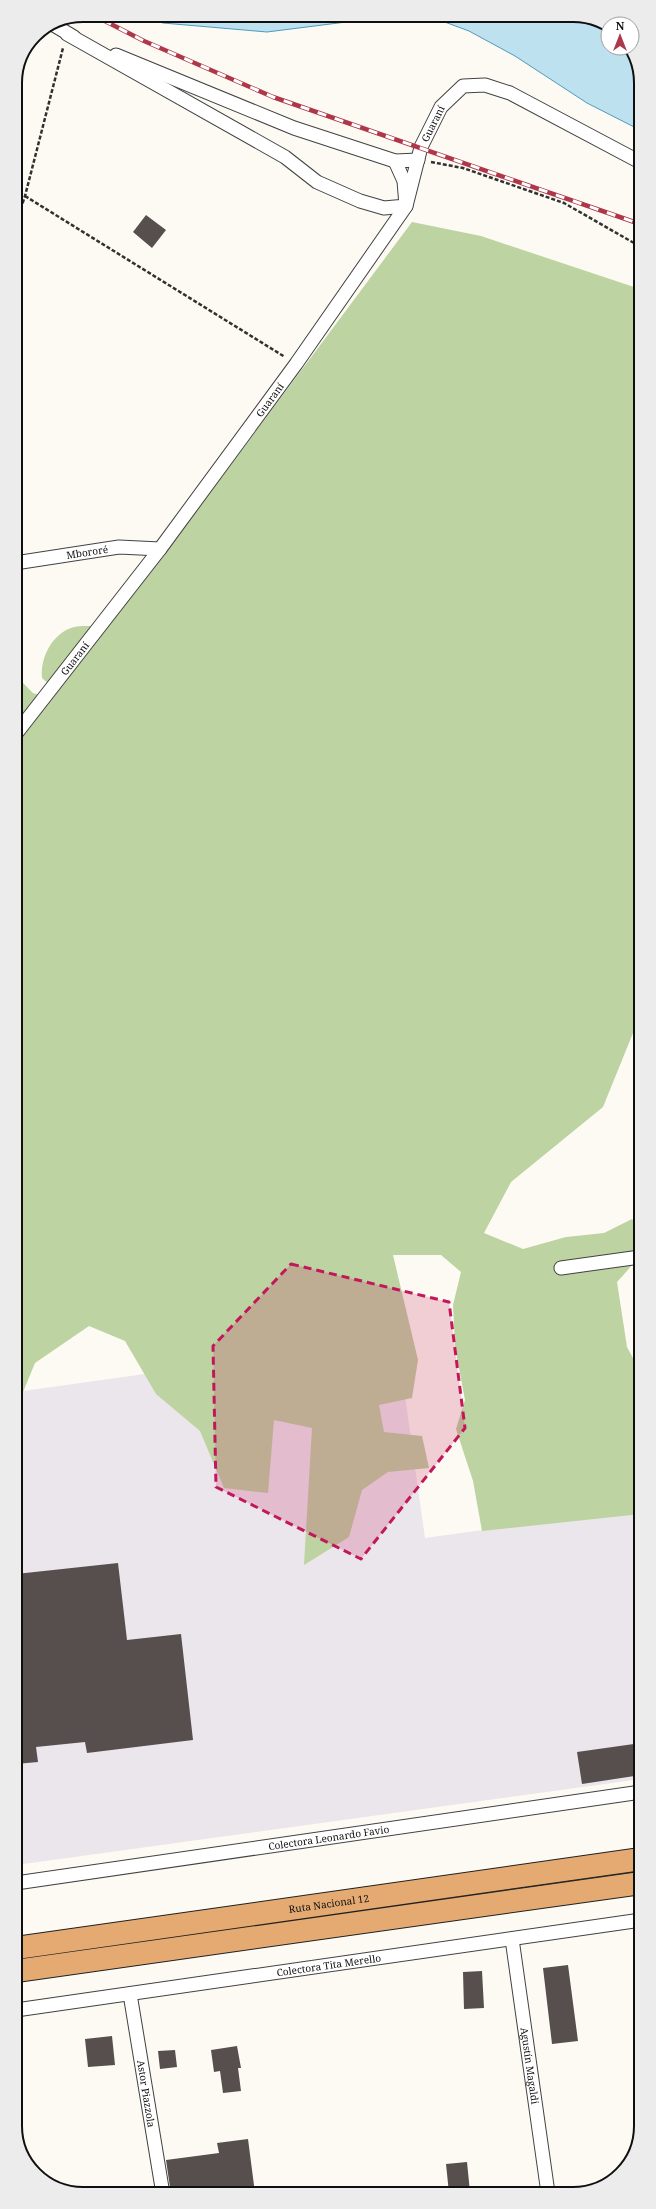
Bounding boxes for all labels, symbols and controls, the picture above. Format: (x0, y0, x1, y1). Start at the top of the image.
north arrow (600, 16, 640, 56)
text: N (616, 18, 625, 33)
street label: Guaraní (418, 102, 448, 144)
street label: Guaraní (252, 379, 287, 420)
street label: Mbororé (65, 542, 109, 562)
street label: Guaraní (57, 638, 93, 678)
street label: Colectora Leonardo Favio (267, 1822, 390, 1853)
street label: Ruta Nacional 12 (288, 1891, 370, 1916)
street label: Colectora Tita Merello (276, 1950, 382, 1979)
street label: Agustín Magaldi (518, 2026, 542, 2106)
street label: Astor Piazzola (134, 2059, 159, 2129)

